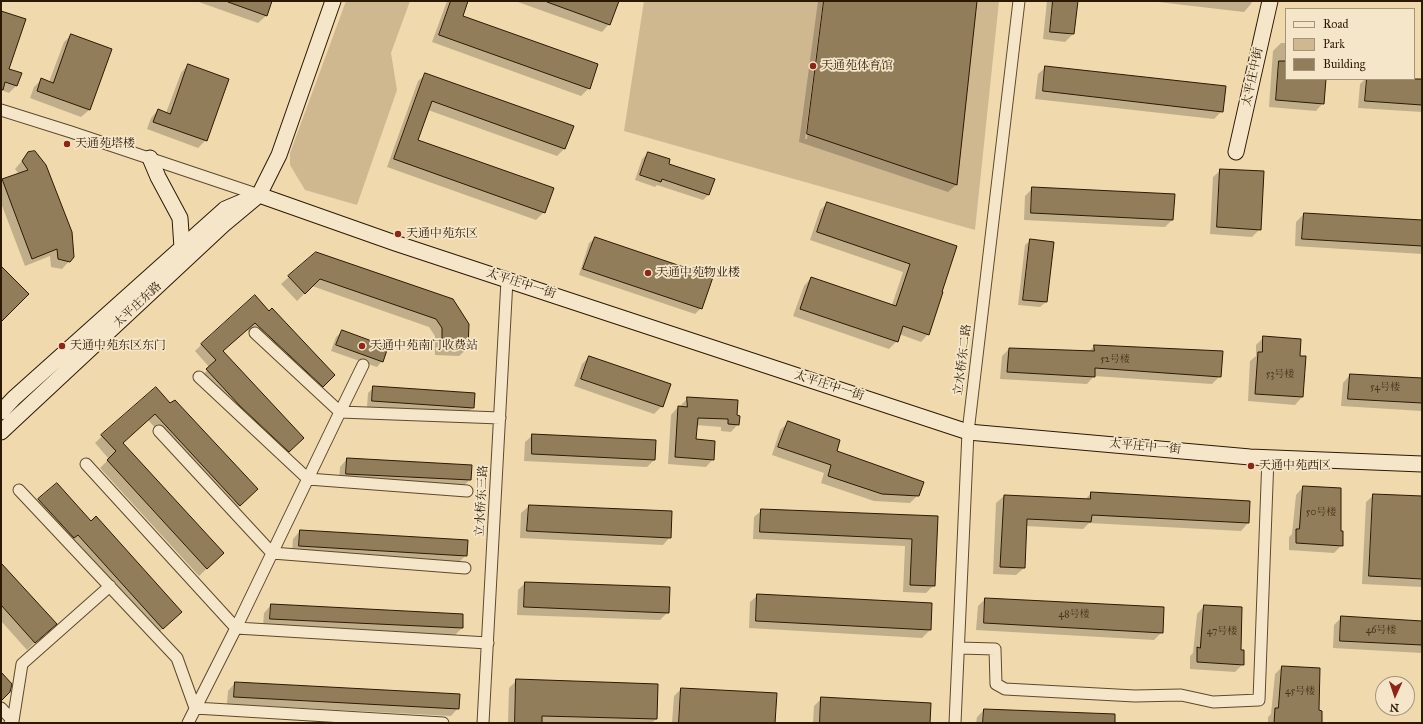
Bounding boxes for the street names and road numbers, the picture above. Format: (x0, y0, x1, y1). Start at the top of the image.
street label: 太平庄中街 (1240, 46, 1266, 108)
street label: 太平庄中一街 (485, 266, 557, 302)
street label: 太平庄东路 (111, 279, 165, 331)
street label: 立水桥东二路 (951, 323, 975, 397)
street label: 太平庄中一街 (793, 368, 865, 404)
street label: 太平庄中一街 (1109, 437, 1181, 457)
street label: 立水桥东三路 (473, 465, 491, 537)

